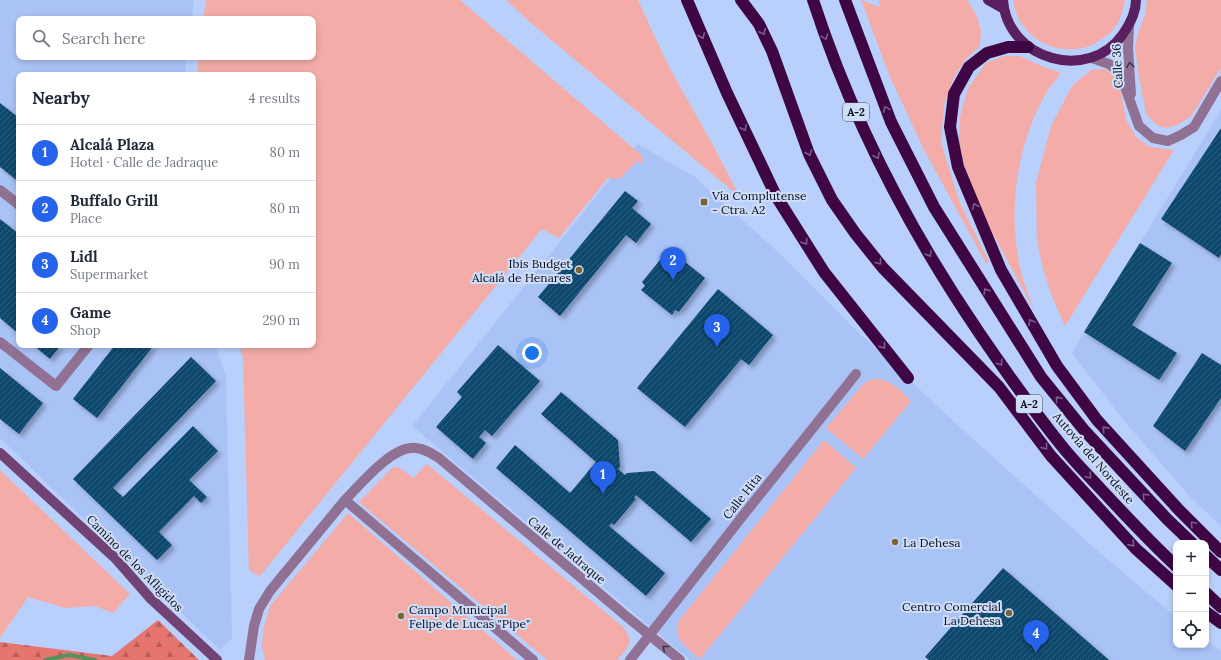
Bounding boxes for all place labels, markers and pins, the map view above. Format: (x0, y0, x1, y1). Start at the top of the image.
place label: Vía Complutense - Ctra. A2 (711, 188, 807, 217)
marker: Vía Complutense - Ctra. A2 (699, 197, 709, 207)
pin: 2 (660, 247, 686, 280)
place label: Ibis Budget Alcalá de Henares (471, 256, 571, 285)
marker: Ibis Budget Alcalá de Henares (574, 265, 584, 275)
pin: 3 (704, 314, 730, 347)
pin: 1 (590, 461, 616, 494)
place label: La Dehesa (903, 535, 960, 550)
marker: La Dehesa (890, 537, 900, 547)
place label: Centro Comercial La Dehesa (902, 599, 1001, 628)
place label: Campo Municipal Felipe de Lucas "Pipe" (409, 602, 530, 631)
marker: Centro Comercial La Dehesa (1004, 608, 1014, 618)
marker: Campo Municipal Felipe de Lucas "Pipe" (396, 611, 406, 621)
pin: 4 (1023, 620, 1049, 653)

